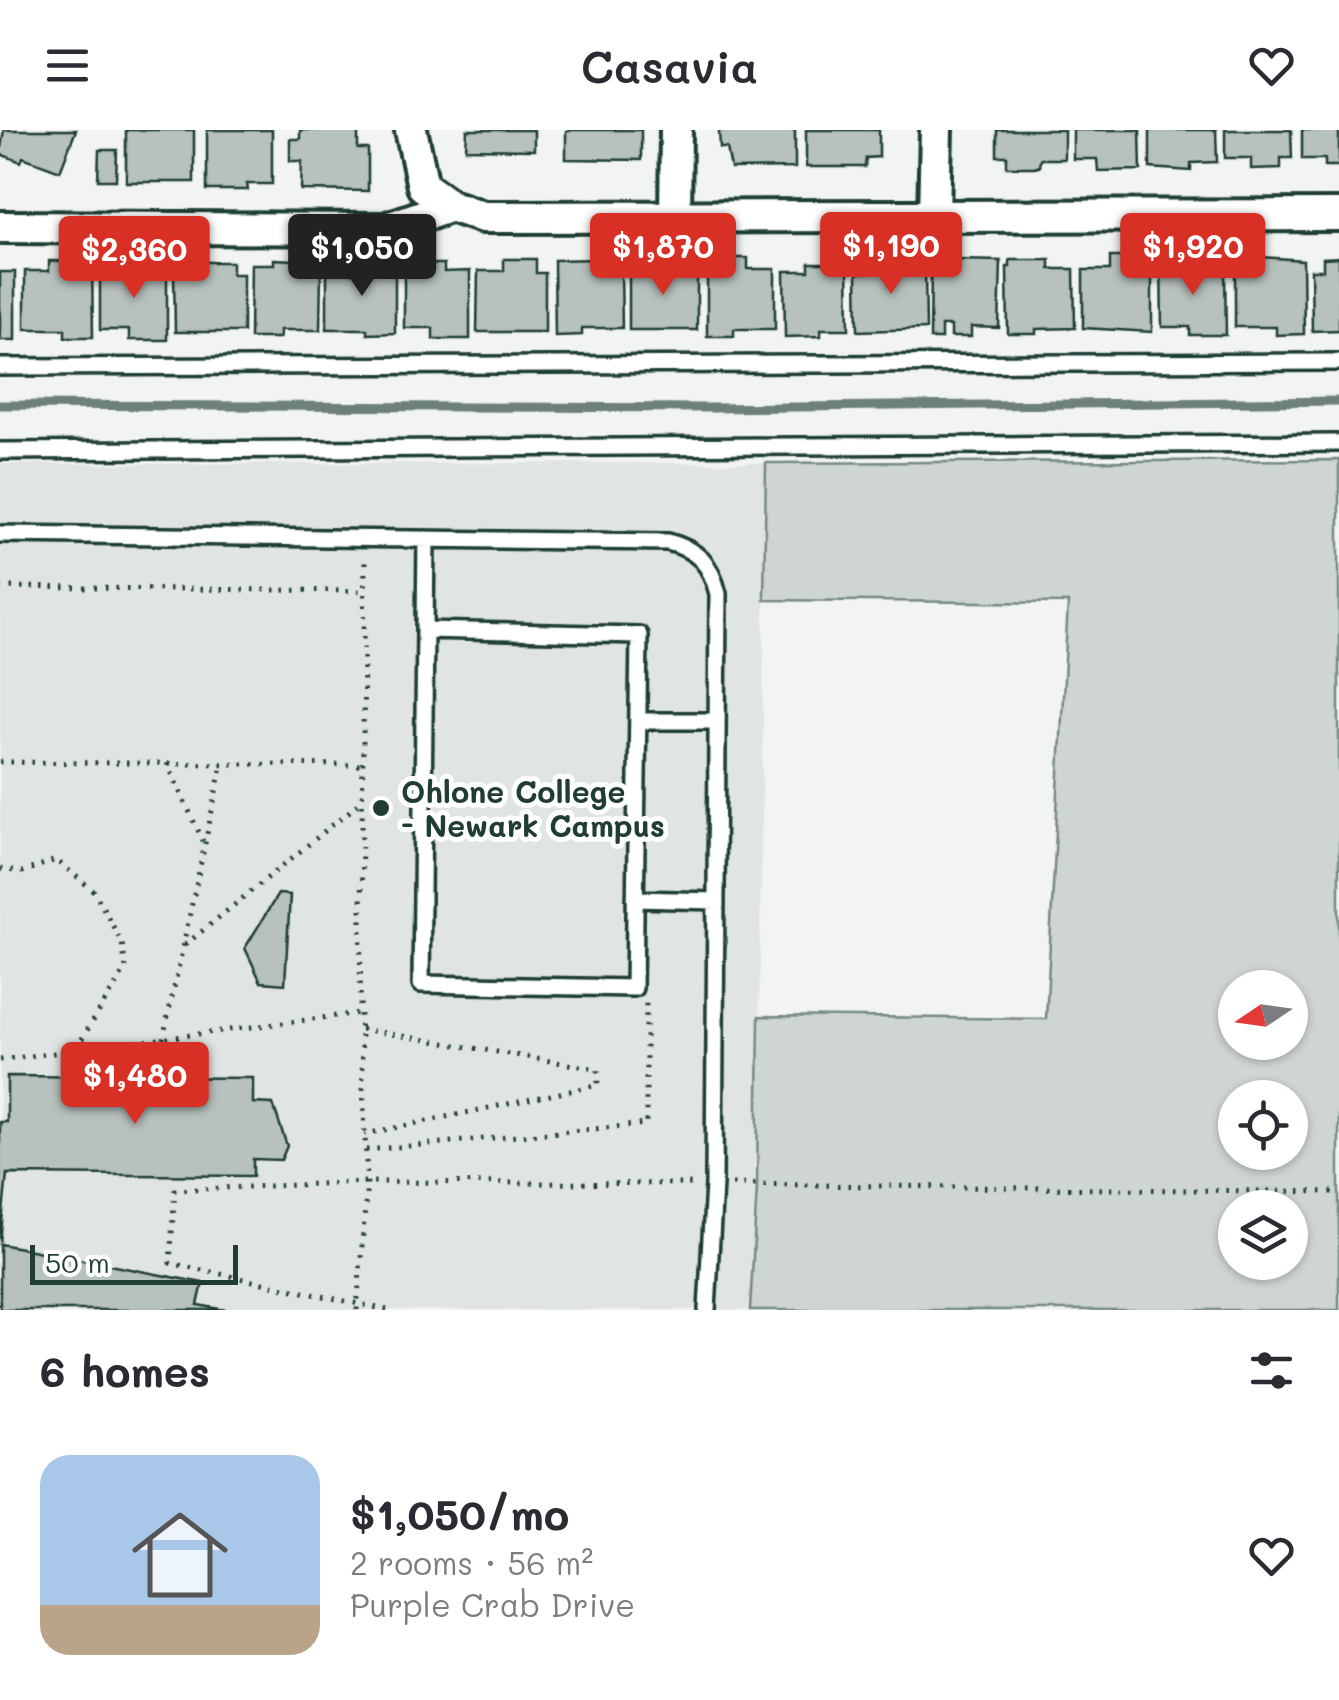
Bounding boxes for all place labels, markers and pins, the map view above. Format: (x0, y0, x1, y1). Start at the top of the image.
pin: $1,190 (810, 212, 972, 297)
pin: $1,870 (582, 213, 744, 298)
pin: $1,920 (1112, 213, 1274, 298)
pin: $1,050 (281, 214, 443, 299)
pin: $2,360 (53, 216, 215, 301)
place label: Ohlone College - Newark Campus (401, 771, 665, 845)
marker: Ohlone College - Newark Campus (370, 797, 392, 819)
pin: $1,480 (54, 1042, 216, 1127)

